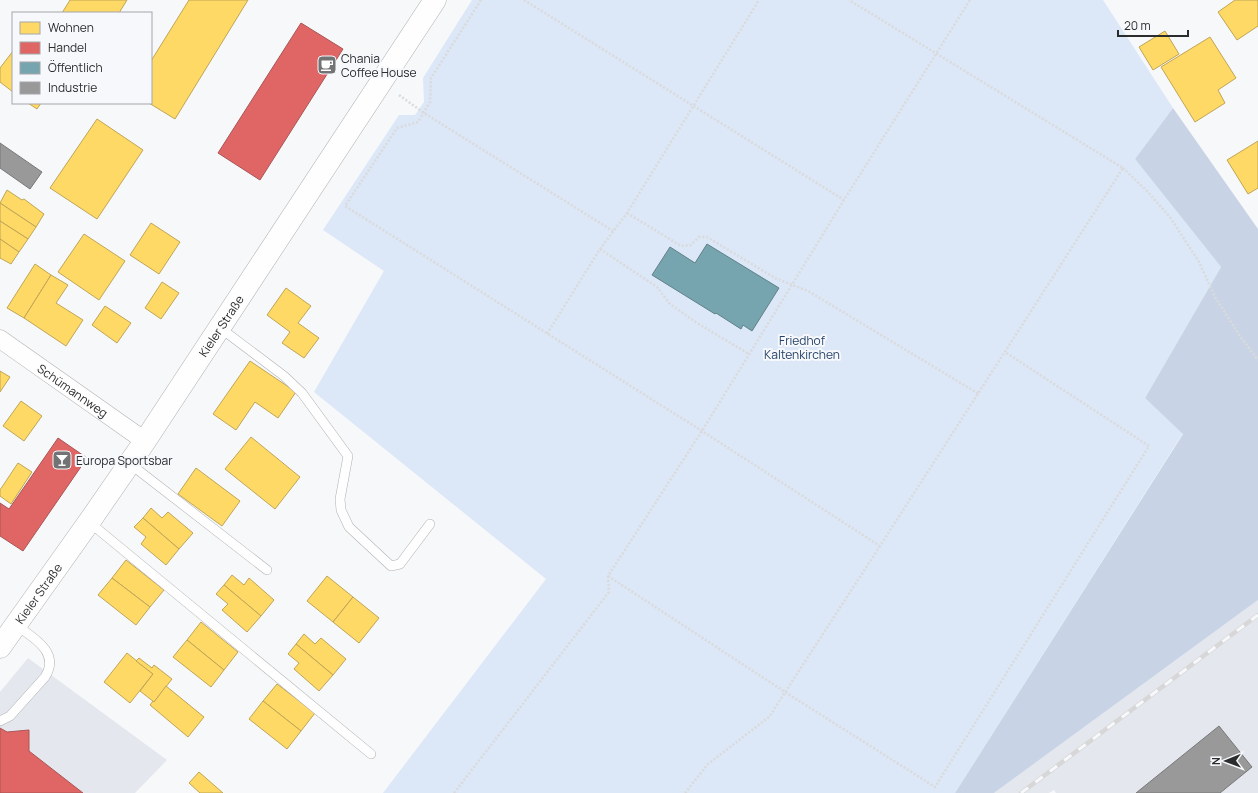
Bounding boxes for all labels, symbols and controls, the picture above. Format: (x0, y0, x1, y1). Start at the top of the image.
legend (12, 12, 152, 104)
scale bar (1118, 12, 1188, 38)
text: 20 m (1124, 17, 1151, 34)
text: Wohnen (48, 19, 94, 36)
text: Handel (48, 39, 87, 56)
place label: Chania Coffee House (341, 50, 417, 81)
cafe icon: Chania Coffee House (316, 54, 338, 76)
text: Öffentlich (48, 59, 103, 76)
text: Industrie (48, 79, 97, 96)
street label: Kieler Straße (194, 291, 247, 360)
park label: Friedhof Kaltenkirchen (764, 332, 840, 363)
street label: Schümannweg (34, 359, 111, 421)
bar icon: Europa Sportsbar (51, 449, 73, 471)
place label: Europa Sportsbar (76, 452, 173, 469)
street label: Kieler Straße (11, 560, 66, 627)
north arrow (1206, 741, 1246, 781)
text: N (1208, 757, 1223, 765)

